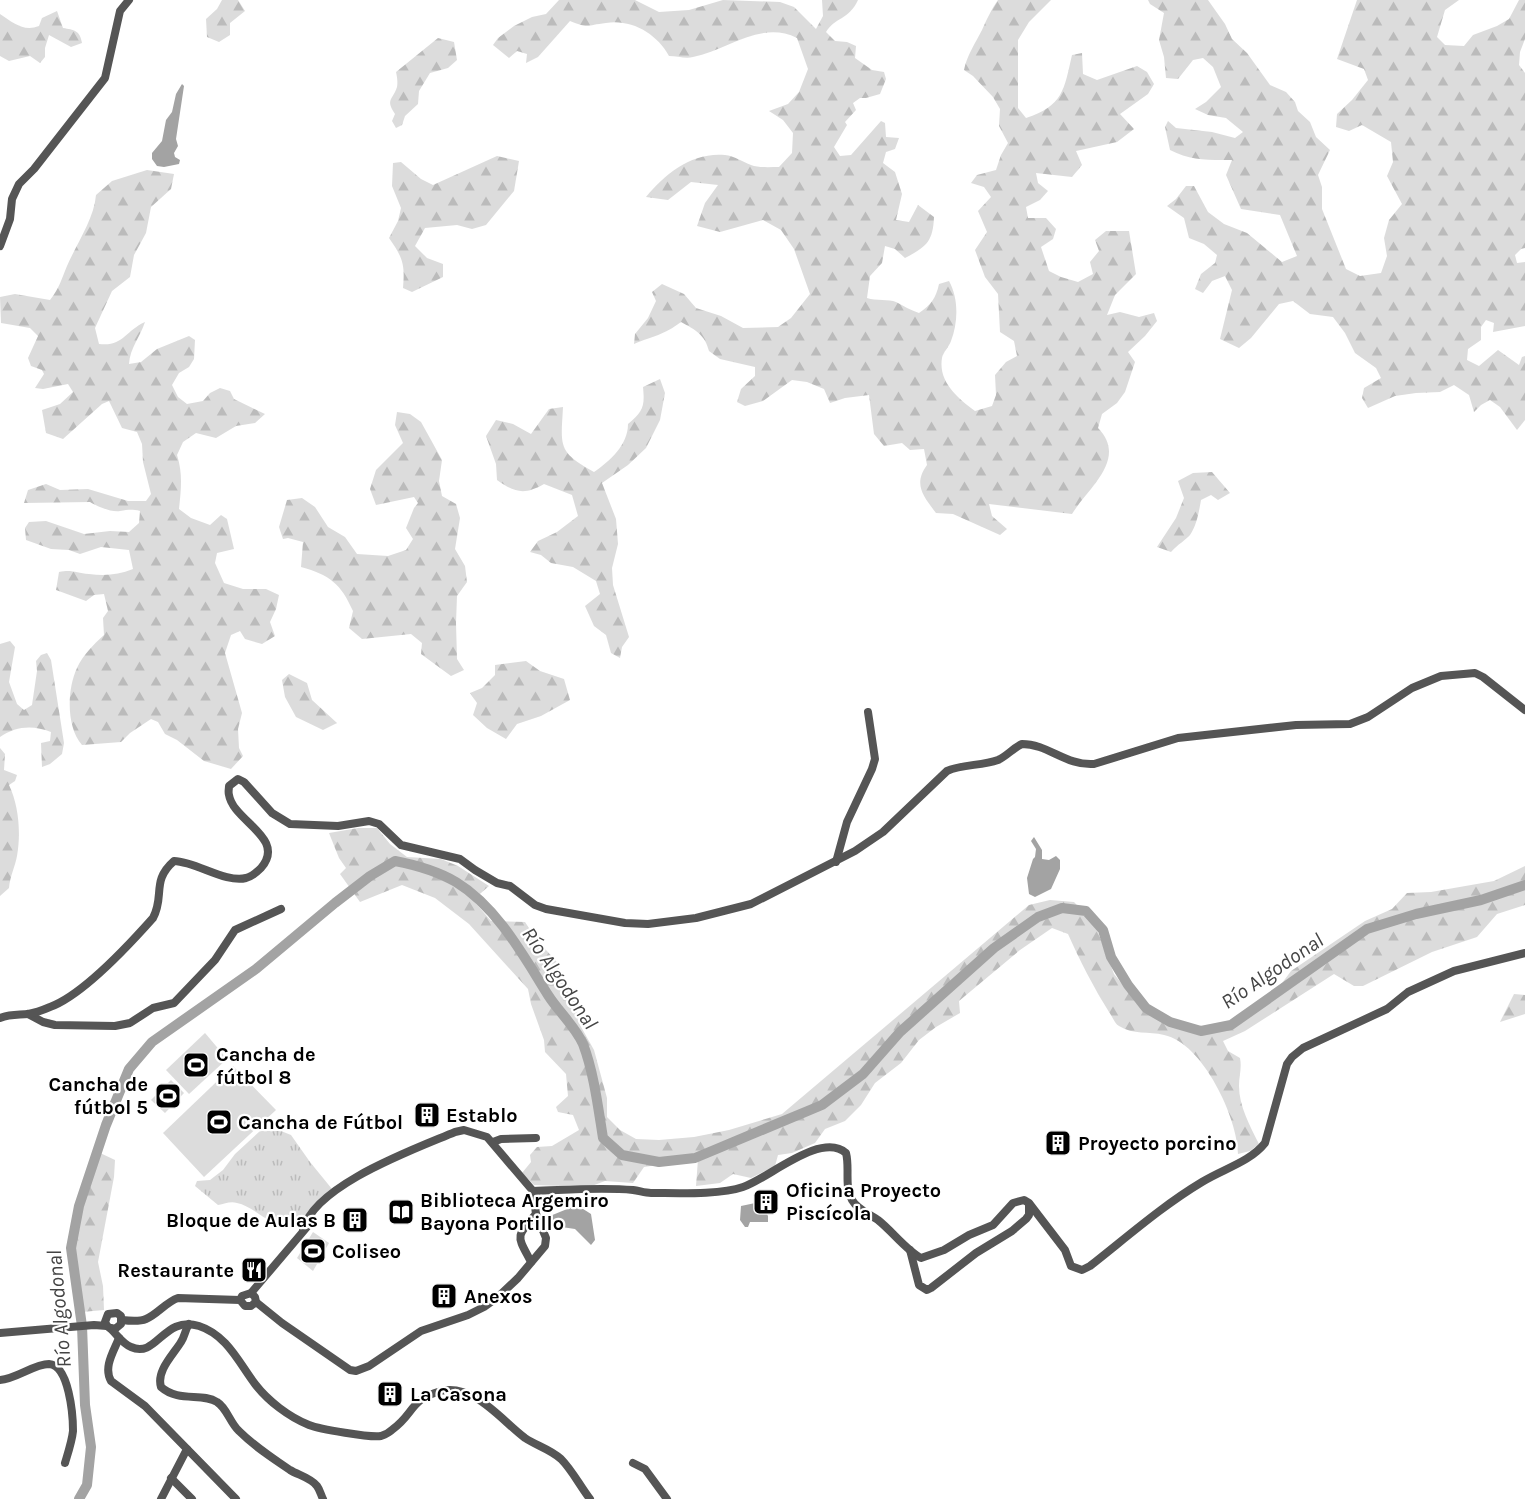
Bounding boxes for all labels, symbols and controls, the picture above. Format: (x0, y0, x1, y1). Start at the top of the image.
water label: Río Algodonal (517, 922, 603, 1034)
water label: Río Algodonal (1216, 928, 1328, 1014)
place label: Cancha de fútbol 8 (216, 1043, 316, 1089)
sports icon: Cancha de fútbol 8 (181, 1050, 211, 1080)
place label: Cancha de fútbol 5 (48, 1073, 148, 1119)
sports icon: Cancha de fútbol 5 (153, 1081, 183, 1111)
building icon: Establo (412, 1100, 442, 1130)
place label: Establo (446, 1104, 518, 1127)
sports icon: Cancha de Fútbol (204, 1107, 234, 1137)
place label: Cancha de Fútbol (238, 1111, 403, 1134)
building icon: Proyecto porcino (1043, 1128, 1073, 1158)
place label: Proyecto porcino (1078, 1132, 1237, 1155)
place label: Oficina Proyecto Piscícola (786, 1179, 941, 1225)
building icon: Oficina Proyecto Piscícola (751, 1187, 781, 1217)
place label: Biblioteca Argemiro Bayona Portillo (420, 1189, 609, 1235)
library icon: Biblioteca Argemiro Bayona Portillo (386, 1197, 416, 1227)
building icon: Bloque de Aulas B (340, 1205, 370, 1235)
place label: Bloque de Aulas B (166, 1209, 336, 1232)
sports icon: Coliseo (298, 1236, 328, 1266)
place label: Coliseo (332, 1240, 401, 1263)
water label: Río Algodonal (42, 1249, 76, 1369)
restaurant icon: Restaurante (239, 1255, 269, 1285)
place label: Restaurante (117, 1259, 234, 1282)
building icon: Anexos (429, 1281, 459, 1311)
place label: Anexos (464, 1285, 533, 1308)
building icon: La Casona (375, 1379, 405, 1409)
place label: La Casona (410, 1383, 507, 1406)

